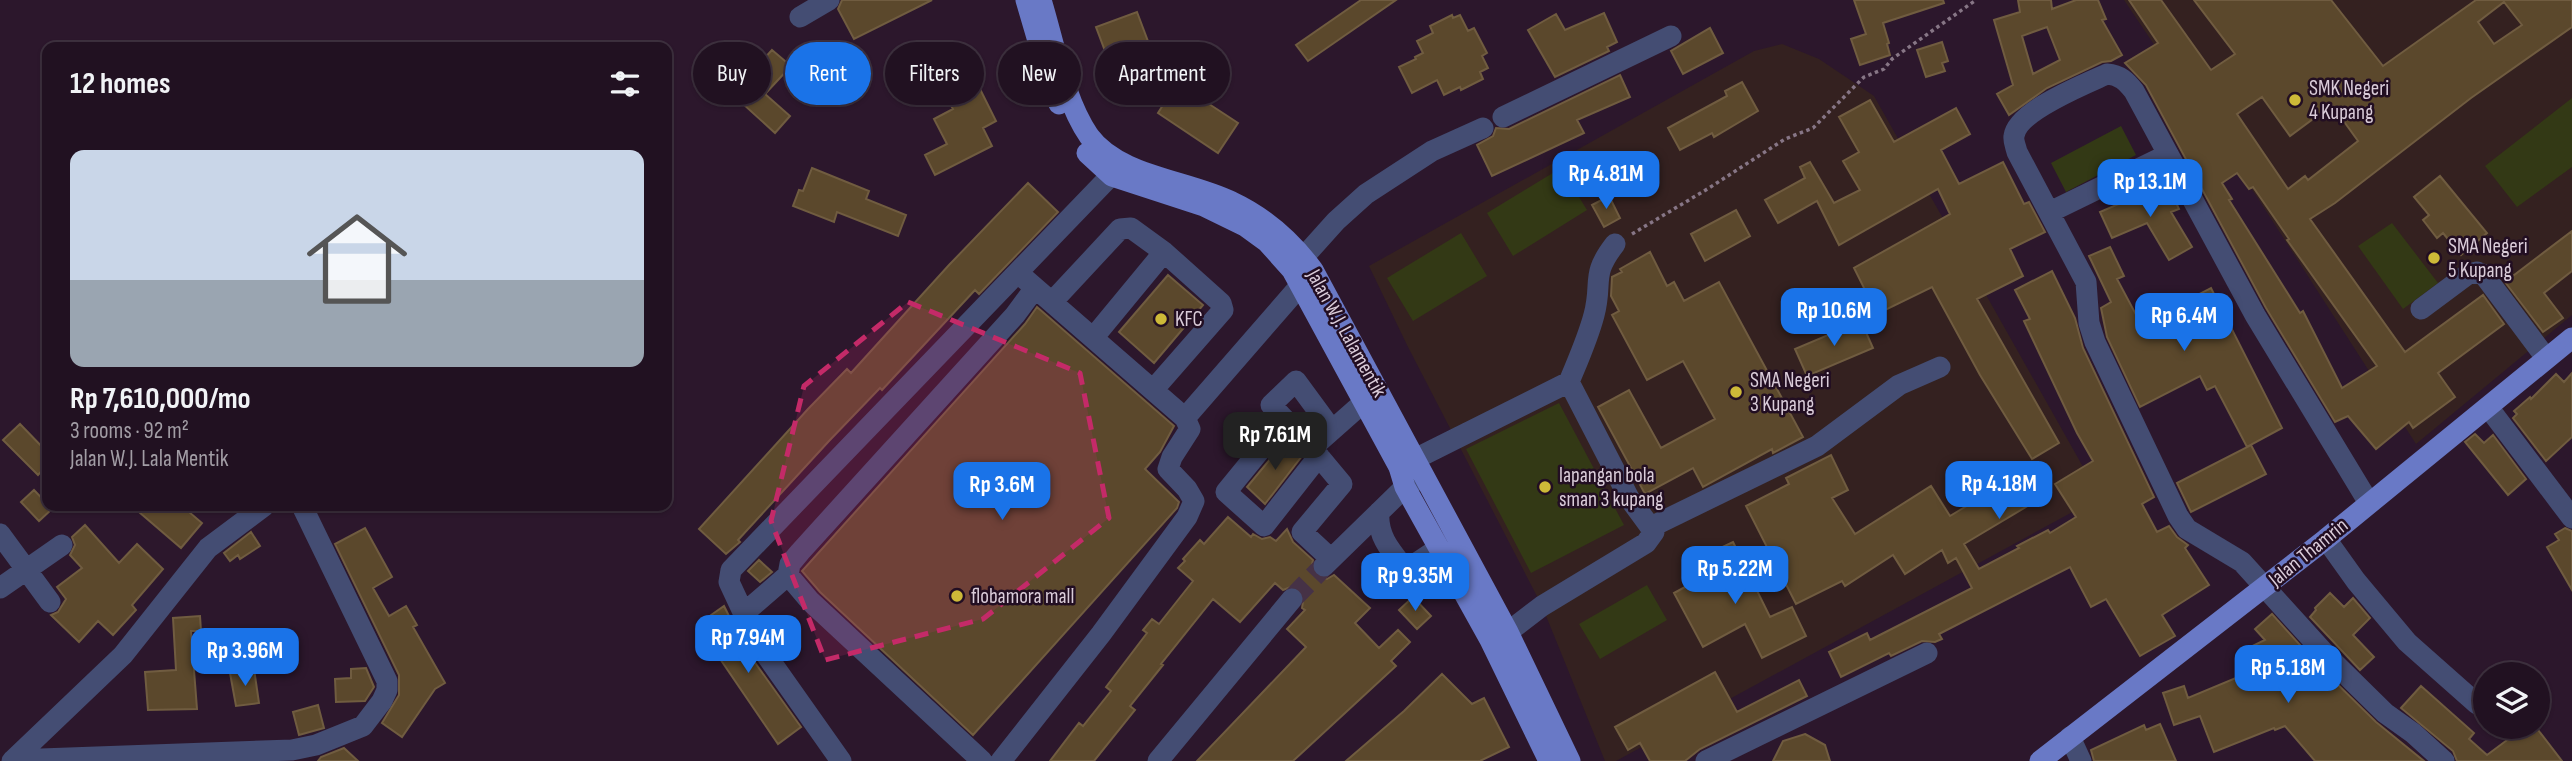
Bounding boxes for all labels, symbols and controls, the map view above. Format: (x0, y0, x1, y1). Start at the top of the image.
chip: Buy (693, 42, 771, 105)
chip: Rent (785, 42, 871, 105)
chip: Filters (885, 42, 984, 105)
chip: New (998, 42, 1081, 105)
chip: Apartment (1095, 42, 1230, 105)
icon: filters (606, 65, 644, 103)
text: 12 homes (70, 66, 171, 102)
place label: SMK Negeri 4 Kupang (2309, 76, 2389, 125)
marker: SMK Negeri 4 Kupang (2287, 92, 2303, 108)
pin: Rp 4.81M (1534, 152, 1678, 211)
text: Rp 4.81M (1568, 160, 1644, 188)
pin: Rp 13.1M (2078, 160, 2222, 219)
text: Rp 13.1M (2113, 168, 2187, 196)
icon: home (294, 196, 420, 322)
place label: SMA Negeri 5 Kupang (2448, 234, 2528, 283)
marker: SMA Negeri 5 Kupang (2426, 250, 2442, 266)
street label: Jalan W.J. Lalamentik (1301, 264, 1392, 402)
pin: Rp 10.6M (1762, 288, 1906, 348)
pin: Rp 6.4M (2119, 294, 2249, 353)
text: Rp 10.6M (1797, 297, 1871, 325)
text: Rp 6.4M (2151, 302, 2217, 330)
place label: KFC (1175, 307, 1203, 332)
marker: KFC (1153, 311, 1169, 327)
place label: SMA Negeri 3 Kupang (1750, 368, 1830, 417)
text: Rp 7,610,000/mo (70, 381, 251, 417)
marker: SMA Negeri 3 Kupang (1728, 384, 1744, 400)
pin: Rp 7.61M (1203, 412, 1347, 472)
text: 3 rooms · 92 m² (70, 417, 189, 445)
text: Rp 7.61M (1239, 421, 1311, 449)
text: Jalan W.J. Lala Mentik (70, 445, 228, 473)
pin: Rp 3.6M (937, 462, 1067, 522)
pin: Rp 4.18M (1927, 462, 2071, 521)
place label: lapangan bola sman 3 kupang (1559, 463, 1664, 512)
text: Rp 4.18M (1961, 470, 2037, 498)
text: Rp 3.6M (969, 471, 1035, 499)
marker: lapangan bola sman 3 kupang (1537, 479, 1553, 495)
street label: Jalan Thamrin (2263, 513, 2353, 592)
pin: Rp 5.22M (1663, 546, 1807, 606)
pin: Rp 9.35M (1343, 554, 1487, 613)
text: Rp 5.22M (1697, 555, 1773, 583)
text: Rp 9.35M (1377, 562, 1453, 590)
place label: flobamora mall (971, 584, 1074, 609)
marker: flobamora mall (949, 588, 965, 604)
pin: Rp 7.94M (676, 616, 820, 675)
text: Rp 7.94M (711, 624, 785, 652)
pin: Rp 3.96M (173, 628, 317, 688)
text: Rp 3.96M (207, 637, 283, 665)
pin: Rp 5.18M (2216, 646, 2360, 705)
text: Rp 5.18M (2251, 654, 2325, 682)
map controls (2473, 662, 2550, 739)
button: layers (2473, 662, 2550, 739)

